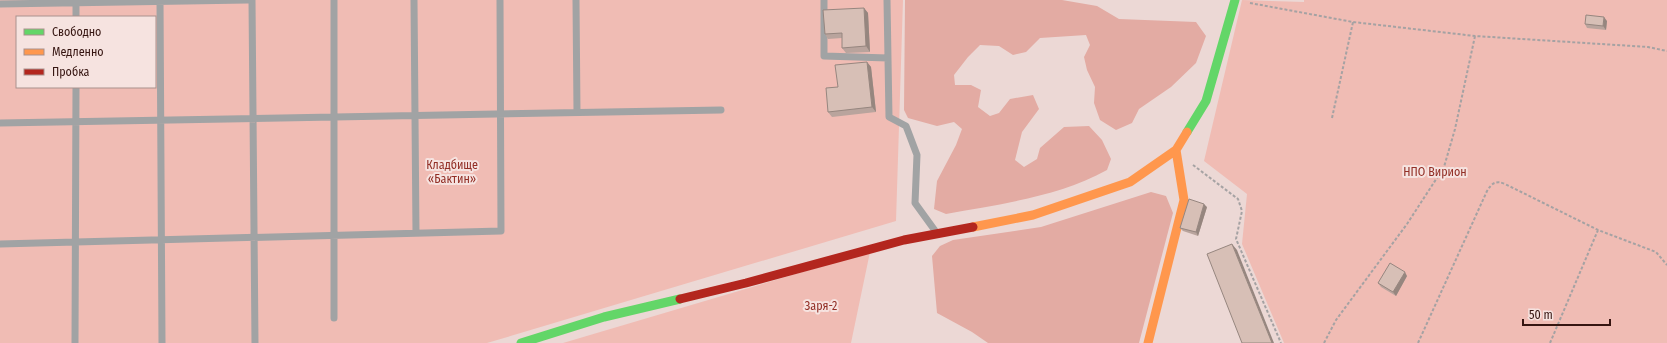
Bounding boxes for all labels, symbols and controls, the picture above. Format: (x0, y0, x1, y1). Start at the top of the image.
legend (16, 16, 156, 88)
text: Свободно (52, 25, 101, 39)
text: Медленно (52, 45, 104, 59)
text: Пробка (52, 65, 90, 79)
park label: Кладбище «Бактин» (426, 158, 478, 186)
park label: НПО Вирион (1403, 165, 1467, 179)
park label: Заря-2 (805, 299, 837, 313)
scale bar (1523, 301, 1610, 327)
text: 50 m (1529, 308, 1553, 322)

